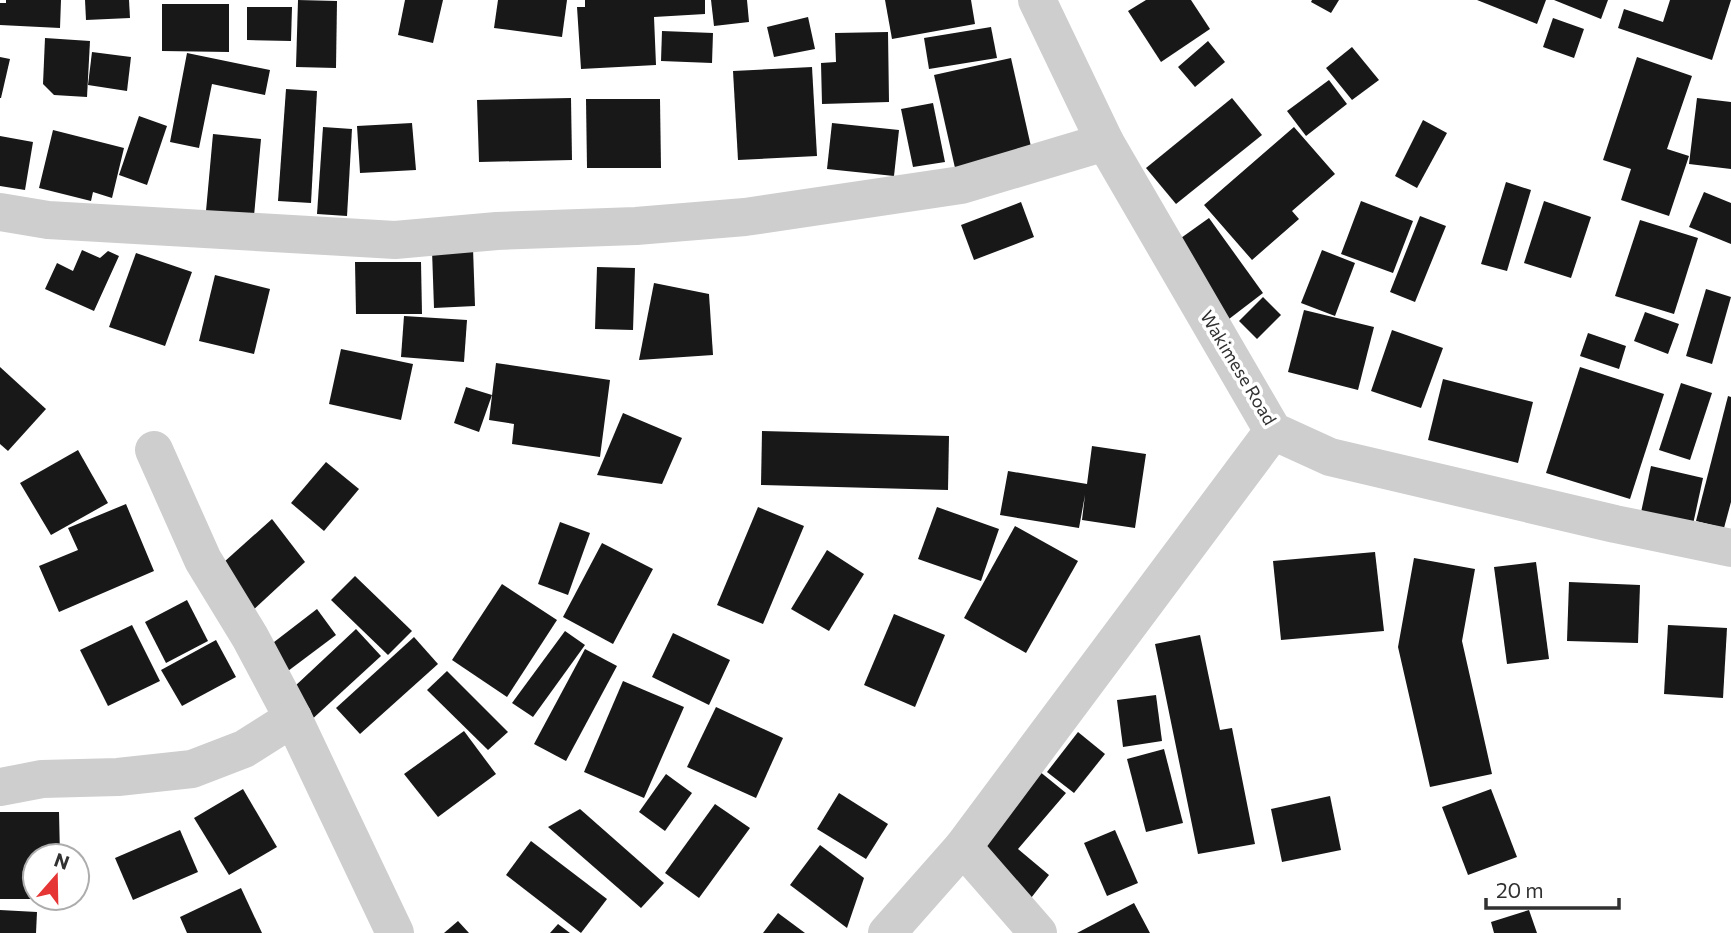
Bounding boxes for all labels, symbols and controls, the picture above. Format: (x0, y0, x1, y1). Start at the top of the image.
street label: Wakimese Road (1196, 306, 1282, 429)
north arrow (21, 842, 91, 912)
text: N (51, 847, 73, 874)
scale bar (1486, 866, 1619, 910)
text: 20 m (1496, 877, 1544, 902)

